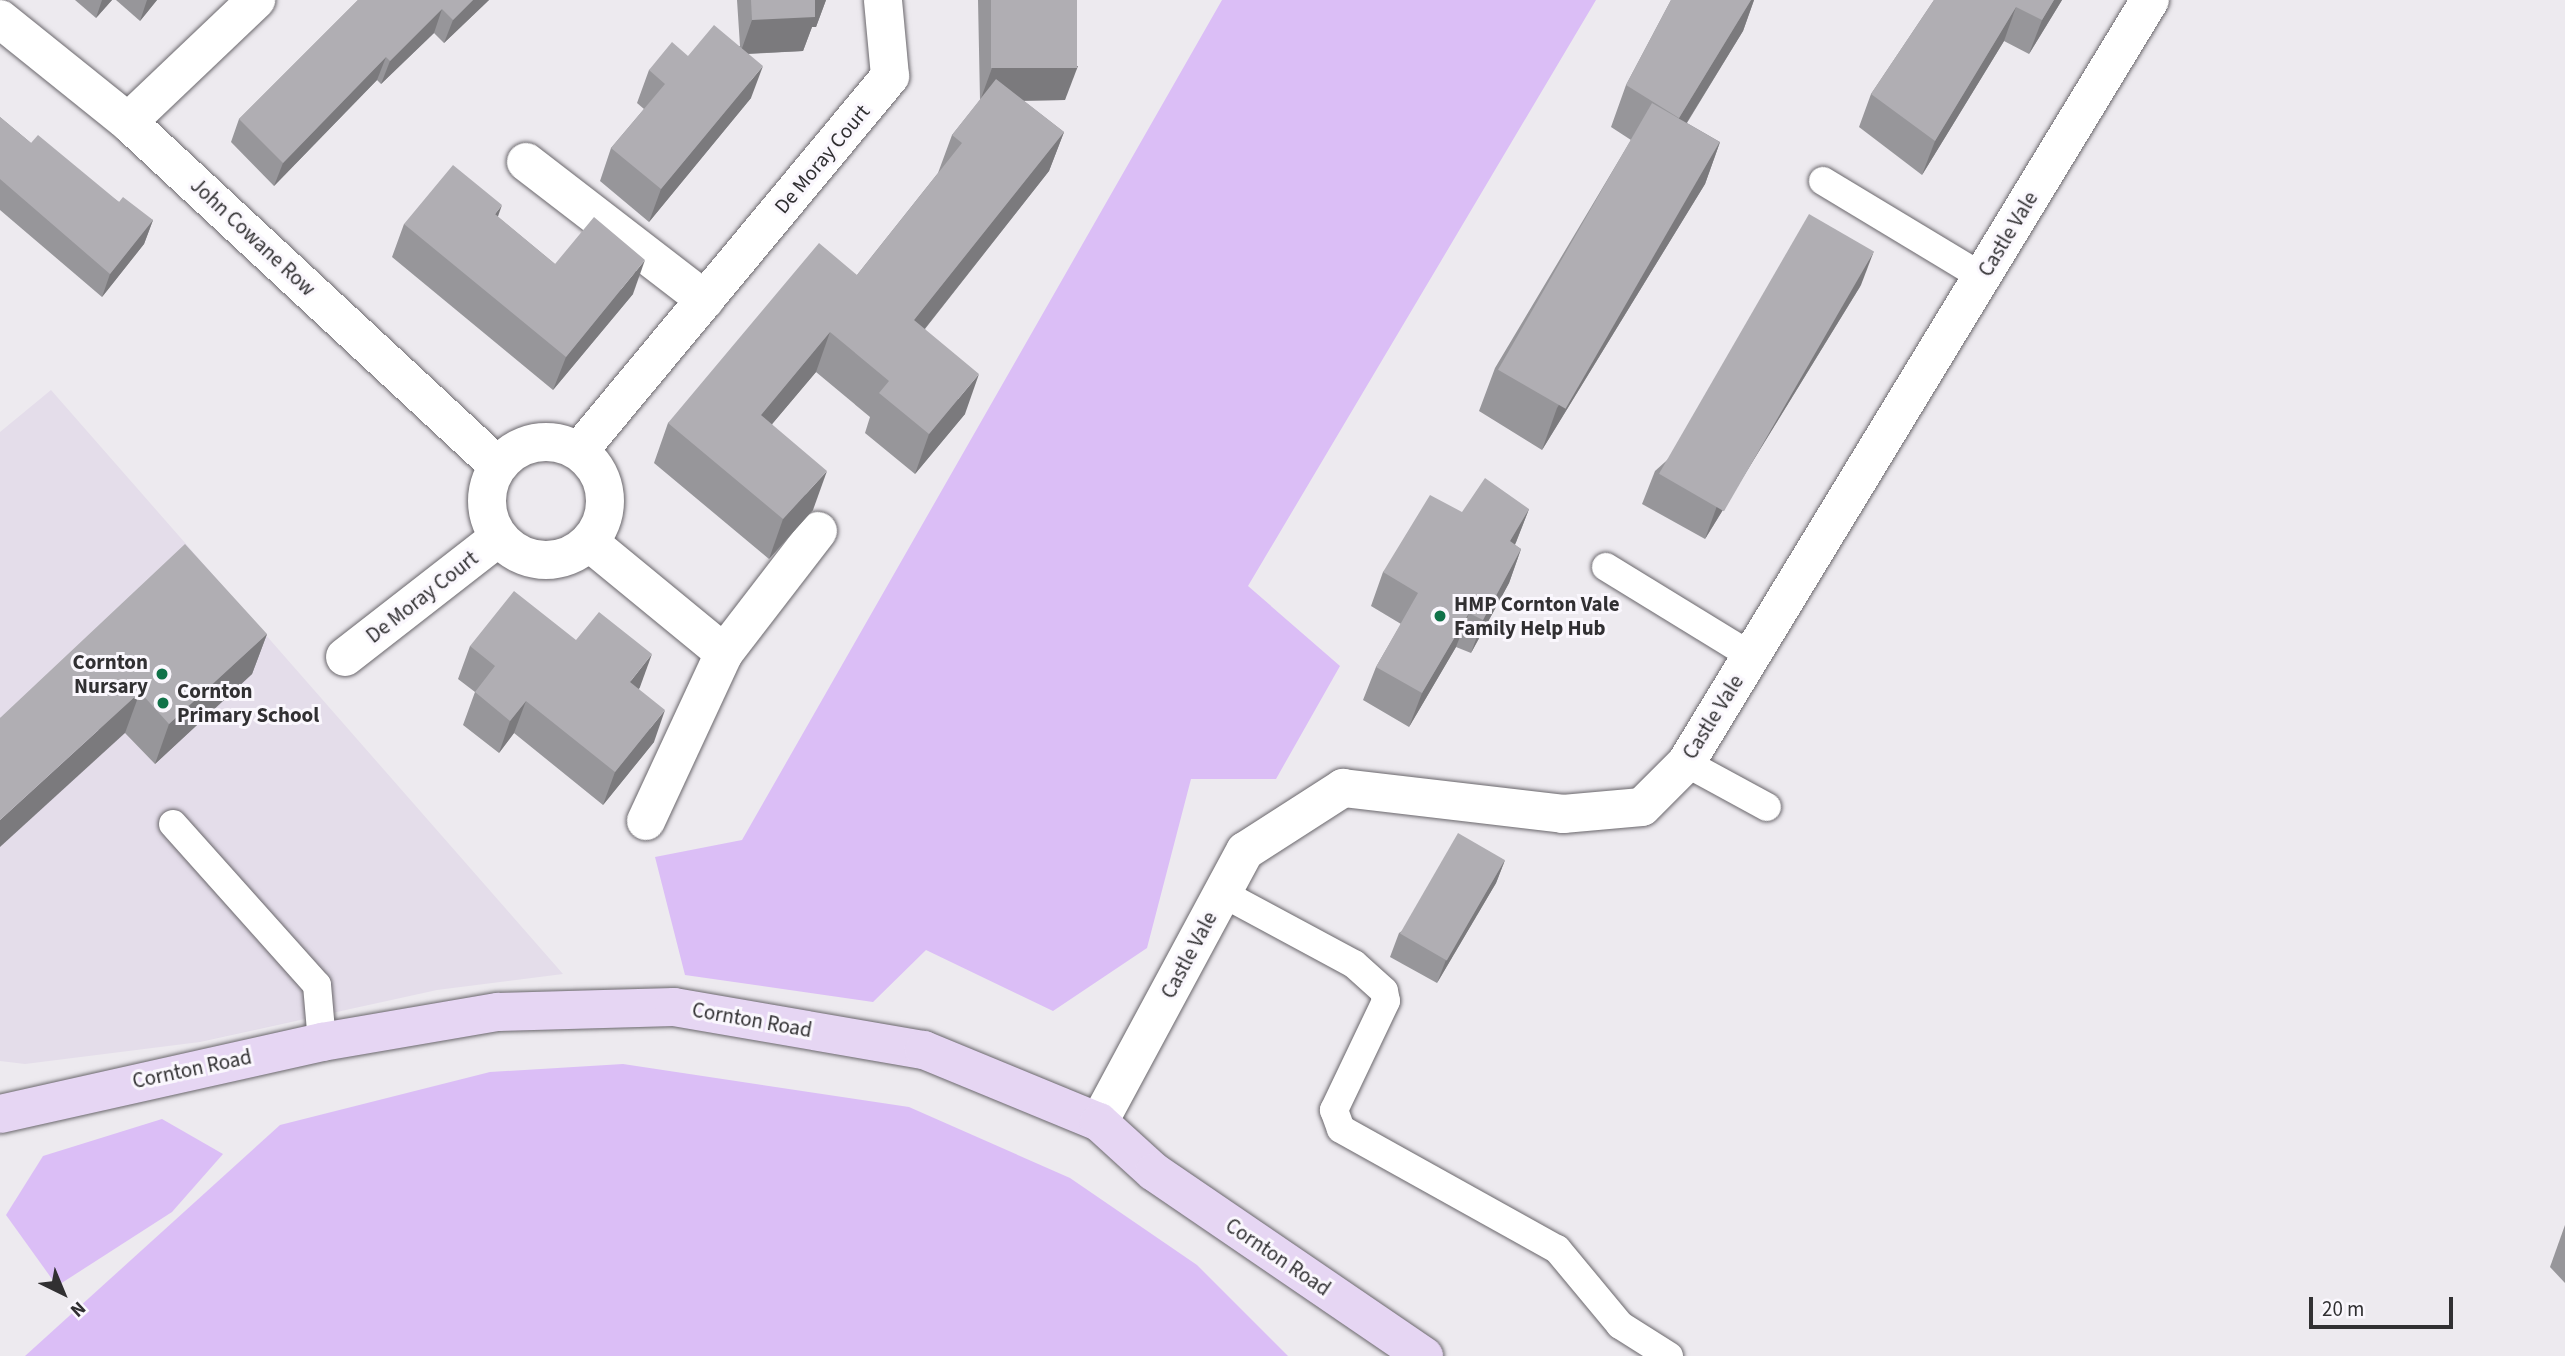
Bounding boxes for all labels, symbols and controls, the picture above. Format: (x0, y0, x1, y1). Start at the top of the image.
street label: De Moray Court (769, 99, 875, 219)
street label: John Cowane Row (185, 173, 321, 301)
street label: Castle Vale (1973, 187, 2043, 281)
street label: De Moray Court (361, 546, 483, 648)
place label: HMP Cornton Vale Family Help Hub (1454, 591, 1620, 641)
marker: HMP Cornton Vale Family Help Hub (1432, 608, 1448, 624)
place label: Cornton Nursary (72, 649, 148, 699)
marker: Cornton Nursary (154, 666, 170, 682)
street label: Castle Vale (1677, 670, 1749, 764)
place label: Cornton Primary School (177, 678, 319, 728)
marker: Cornton Primary School (155, 695, 171, 711)
street label: Castle Vale (1156, 907, 1222, 1003)
street label: Cornton Road (690, 997, 814, 1043)
street label: Cornton Road (130, 1044, 254, 1094)
street label: Cornton Road (1221, 1213, 1335, 1301)
north arrow (28, 1258, 98, 1328)
scale bar (2313, 1282, 2456, 1326)
text: 20 m (2322, 1294, 2364, 1324)
text: N (64, 1295, 91, 1323)

